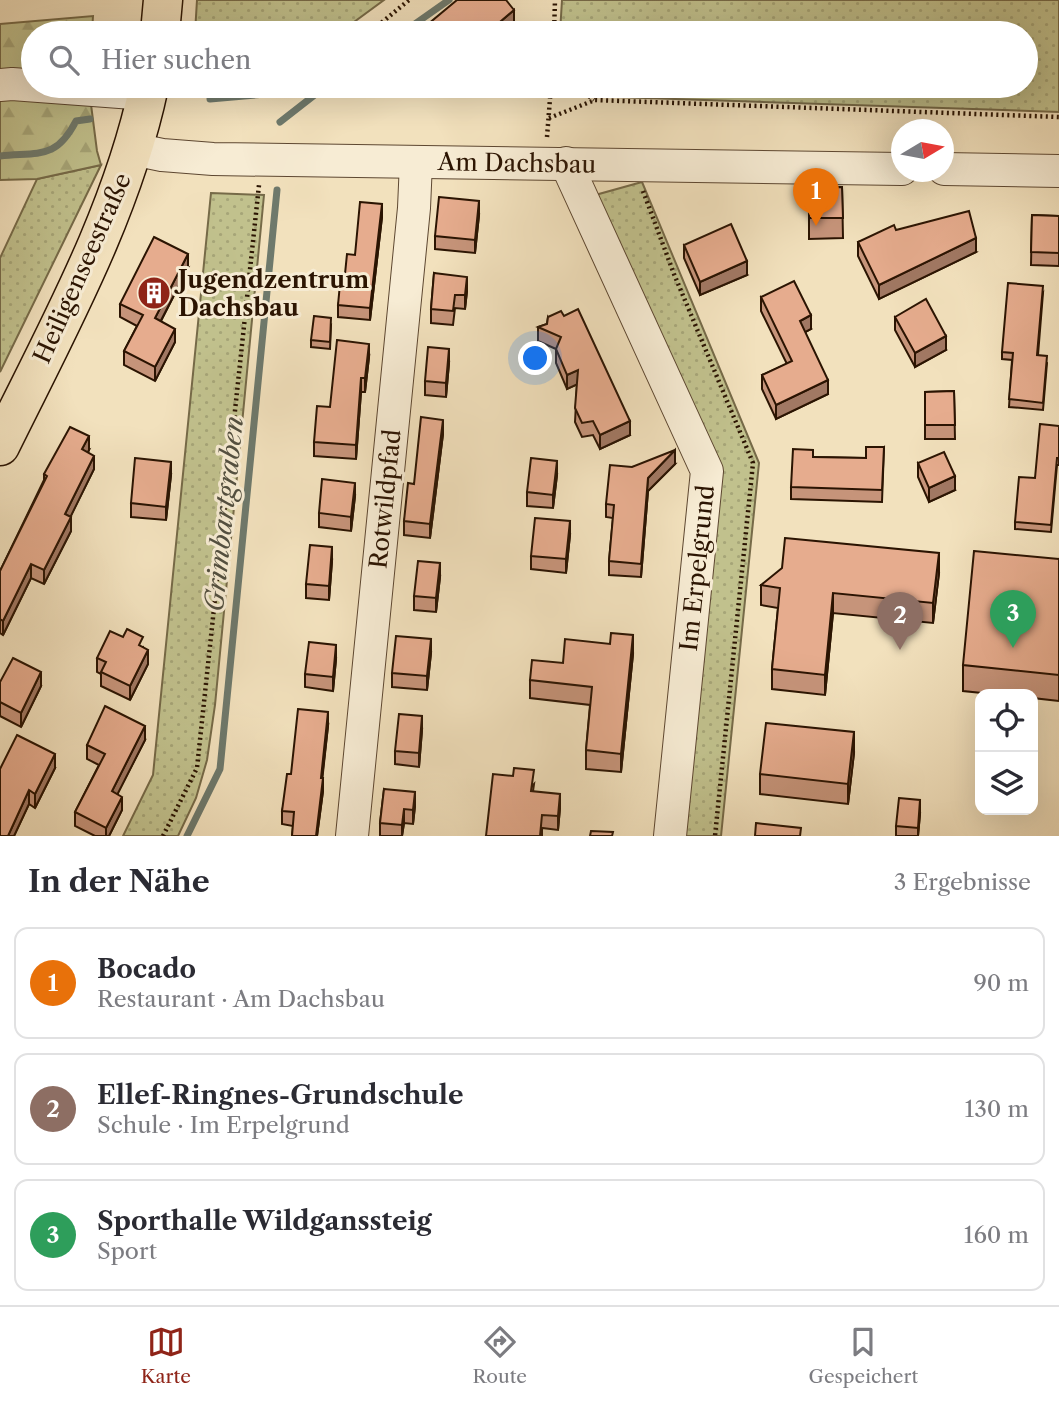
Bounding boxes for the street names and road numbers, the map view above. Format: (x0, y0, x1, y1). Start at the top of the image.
street label: Am Dachsbau (436, 147, 597, 179)
street label: Heiligenseestraße (27, 168, 137, 368)
street label: Rotwildpfad (363, 427, 407, 570)
street label: Im Erpelgrund (674, 483, 720, 653)

